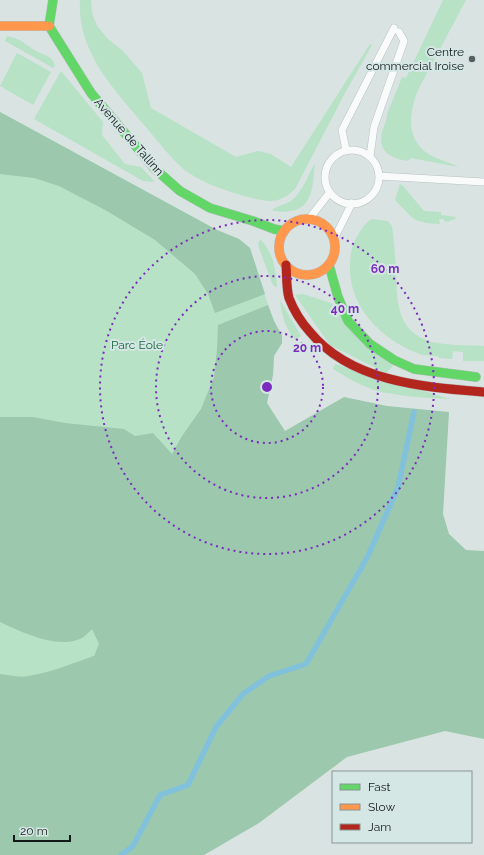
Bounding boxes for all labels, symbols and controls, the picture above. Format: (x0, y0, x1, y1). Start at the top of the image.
place label: Centre commercial Iroise (366, 45, 464, 73)
marker: Centre commercial Iroise (467, 54, 477, 64)
street label: Avenue de Tallinn (92, 95, 166, 179)
text: 60 m (371, 262, 399, 276)
text: 40 m (331, 302, 359, 316)
park label: Parc Éole (111, 338, 163, 352)
text: 20 m (293, 341, 321, 355)
centre of rings (260, 380, 274, 394)
legend (332, 771, 472, 843)
text: Fast (368, 780, 391, 794)
text: Slow (368, 800, 395, 814)
scale bar (14, 817, 70, 843)
text: Jam (368, 820, 391, 834)
text: 20 m (20, 824, 48, 838)

